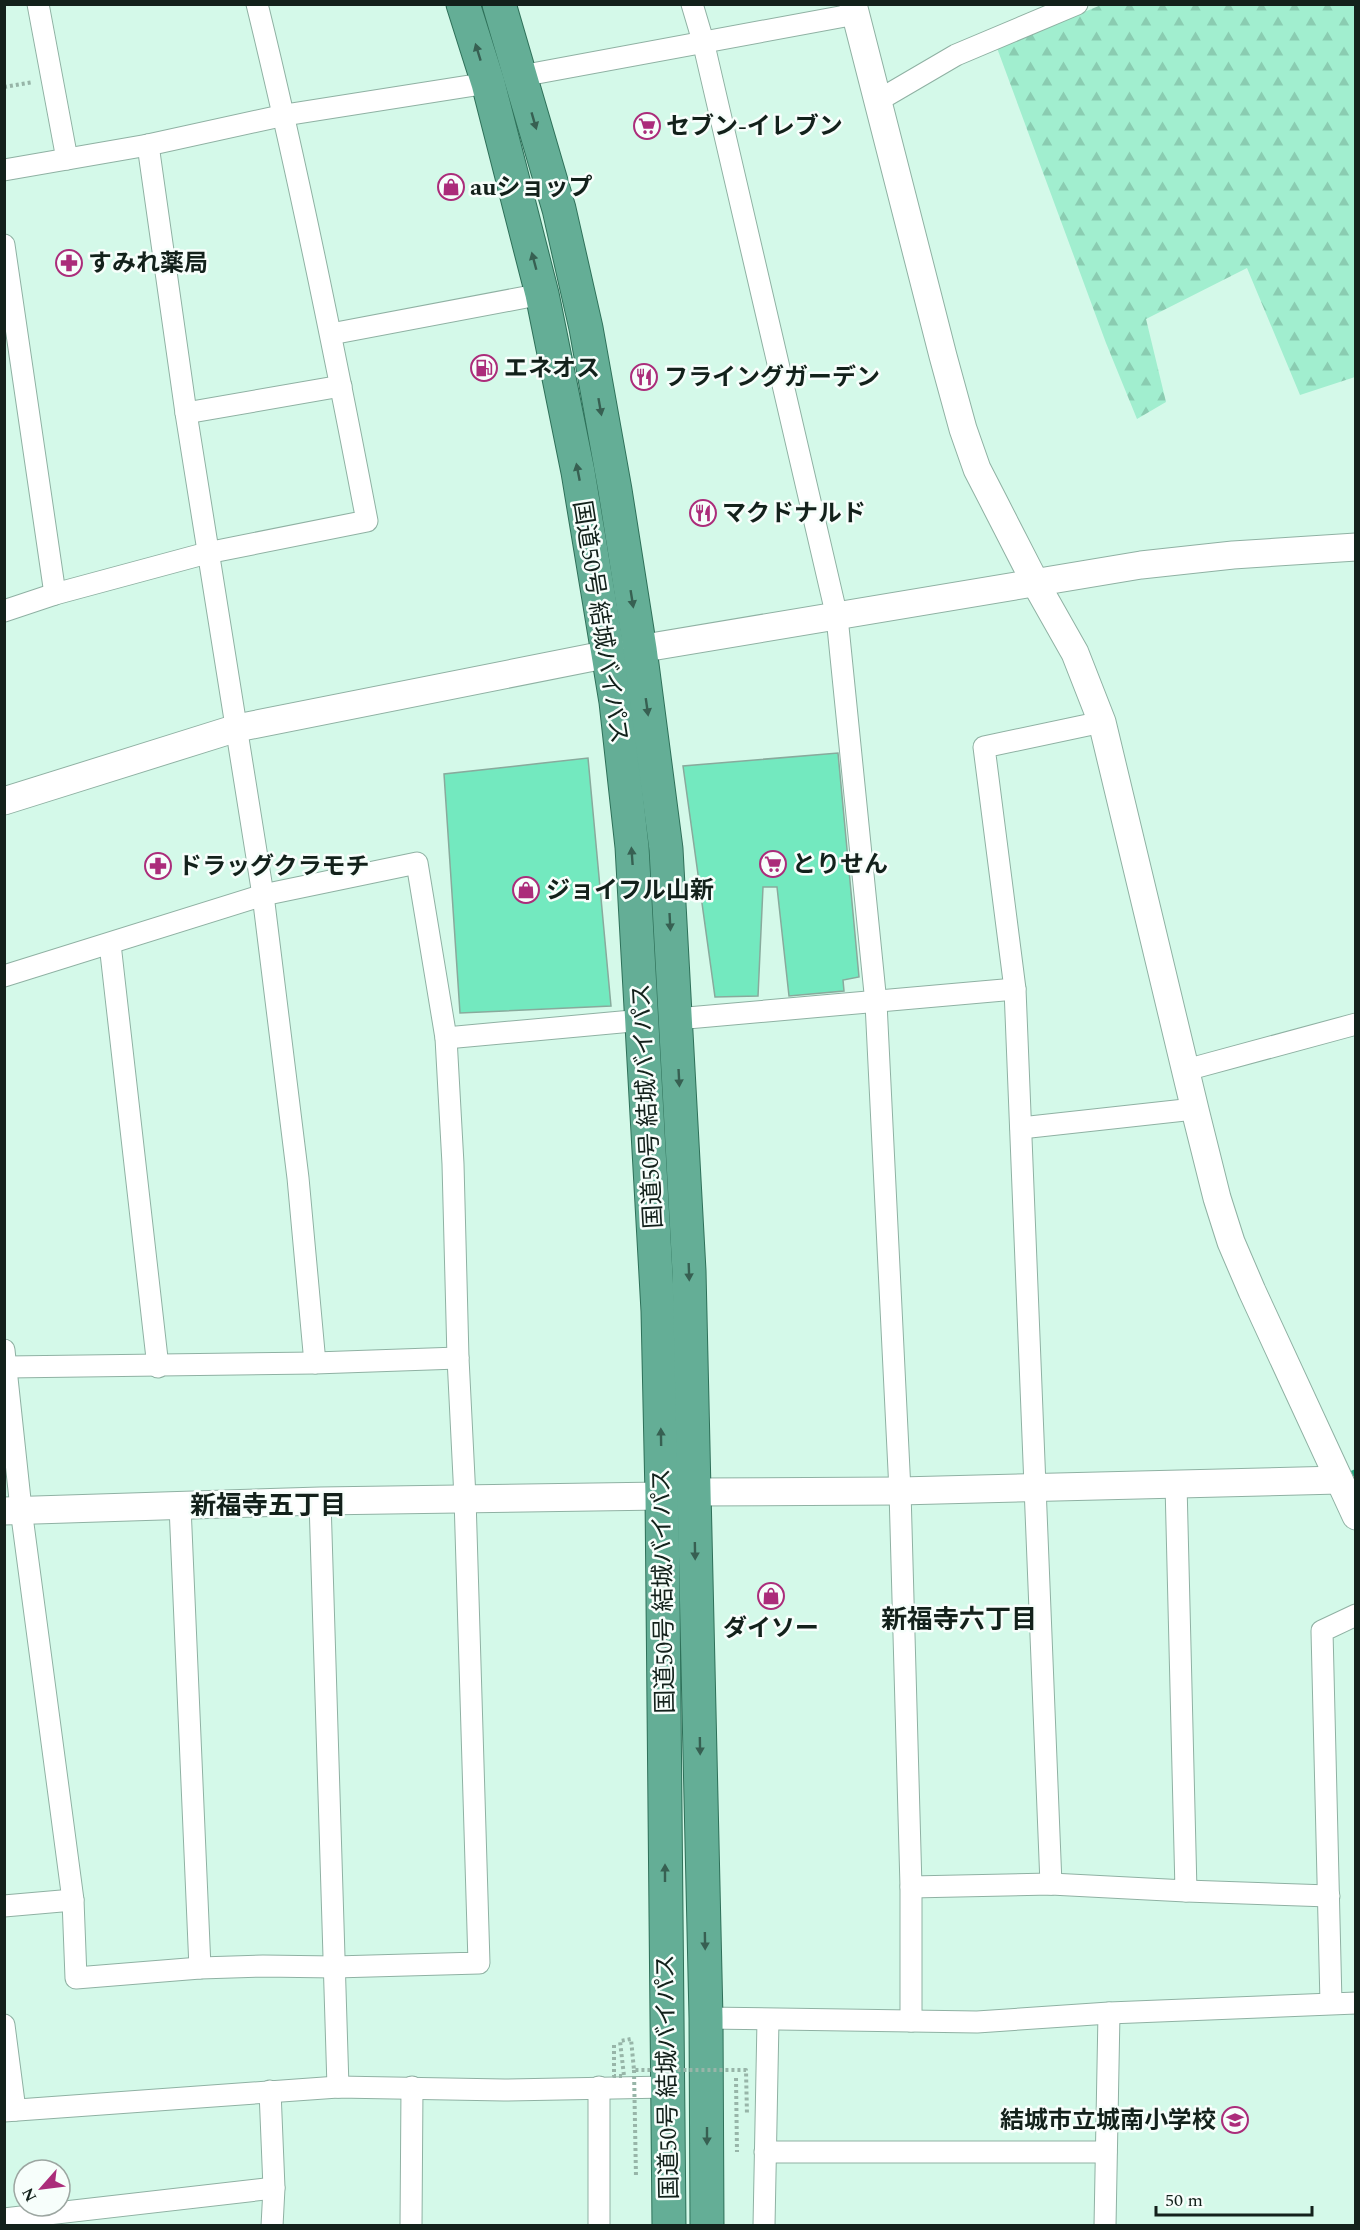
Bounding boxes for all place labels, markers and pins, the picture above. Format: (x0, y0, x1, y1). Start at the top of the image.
place label: セブン-イレブン (666, 109, 843, 145)
supermarket icon: セブン-イレブン (632, 111, 662, 141)
place label: auショップ (470, 170, 593, 206)
shop icon: auショップ (436, 172, 466, 202)
place label: すみれ薬局 (88, 246, 208, 282)
pharmacy icon: すみれ薬局 (54, 248, 84, 278)
place label: エネオス (504, 351, 600, 387)
fuel station icon: エネオス (469, 353, 499, 383)
place label: フライングガーデン (664, 360, 880, 396)
restaurant icon: フライングガーデン (629, 362, 659, 392)
place label: マクドナルド (722, 496, 866, 532)
restaurant icon: マクドナルド (688, 498, 718, 528)
place label: とりせん (792, 847, 888, 883)
place label: ドラッグクラモチ (178, 849, 370, 885)
supermarket icon: とりせん (758, 849, 788, 879)
pharmacy icon: ドラッグクラモチ (143, 851, 173, 881)
place label: ジョイフル山新 (546, 873, 714, 909)
shop icon: ジョイフル山新 (511, 875, 541, 905)
shop icon: ダイソー (756, 1581, 786, 1611)
place label: ダイソー (723, 1611, 819, 1647)
place label: 結城市立城南小学校 (1000, 2103, 1216, 2139)
school or university icon: 結城市立城南小学校 (1220, 2105, 1250, 2135)

